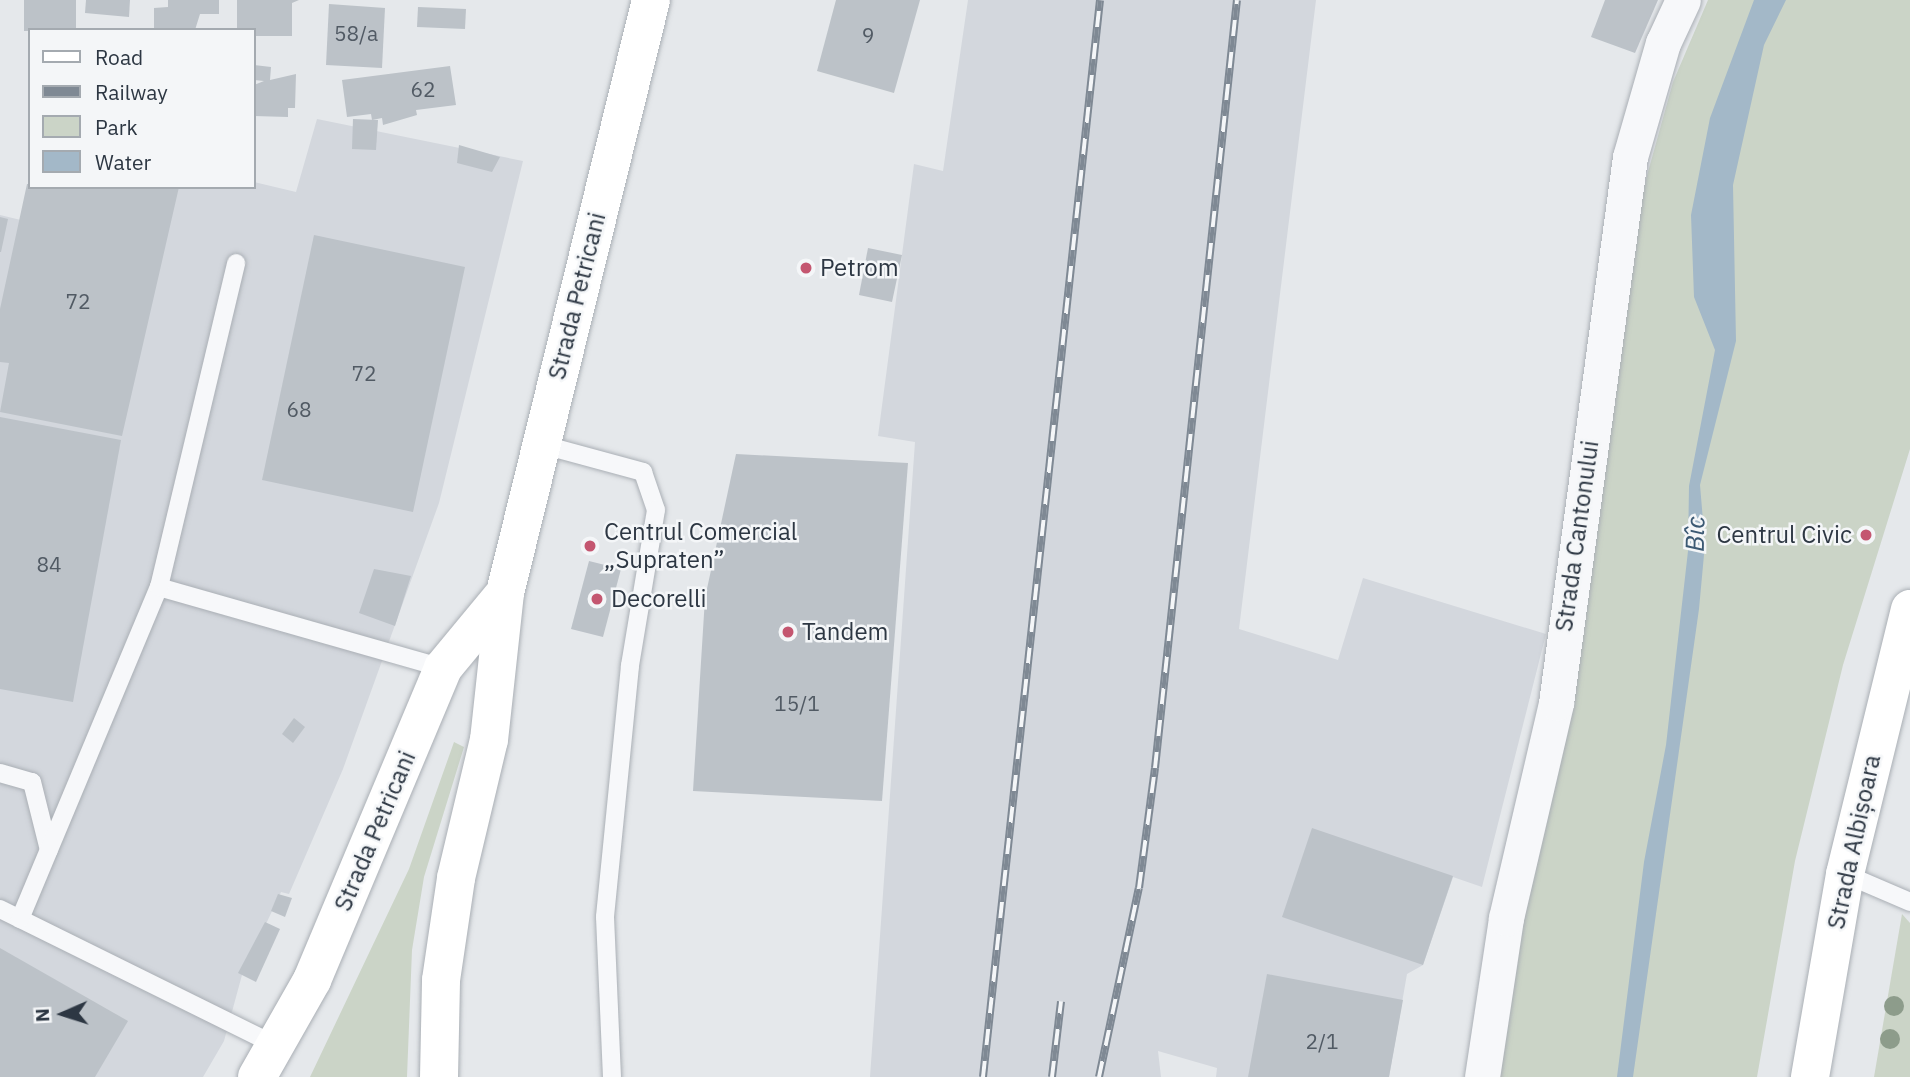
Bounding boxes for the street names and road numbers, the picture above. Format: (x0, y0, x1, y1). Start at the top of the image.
street label: Strada Petricani (542, 209, 612, 383)
street label: Strada Cantonului (1549, 439, 1605, 633)
street label: Strada Petricani (328, 747, 422, 915)
street label: Strada Albișoara (1821, 752, 1887, 932)

